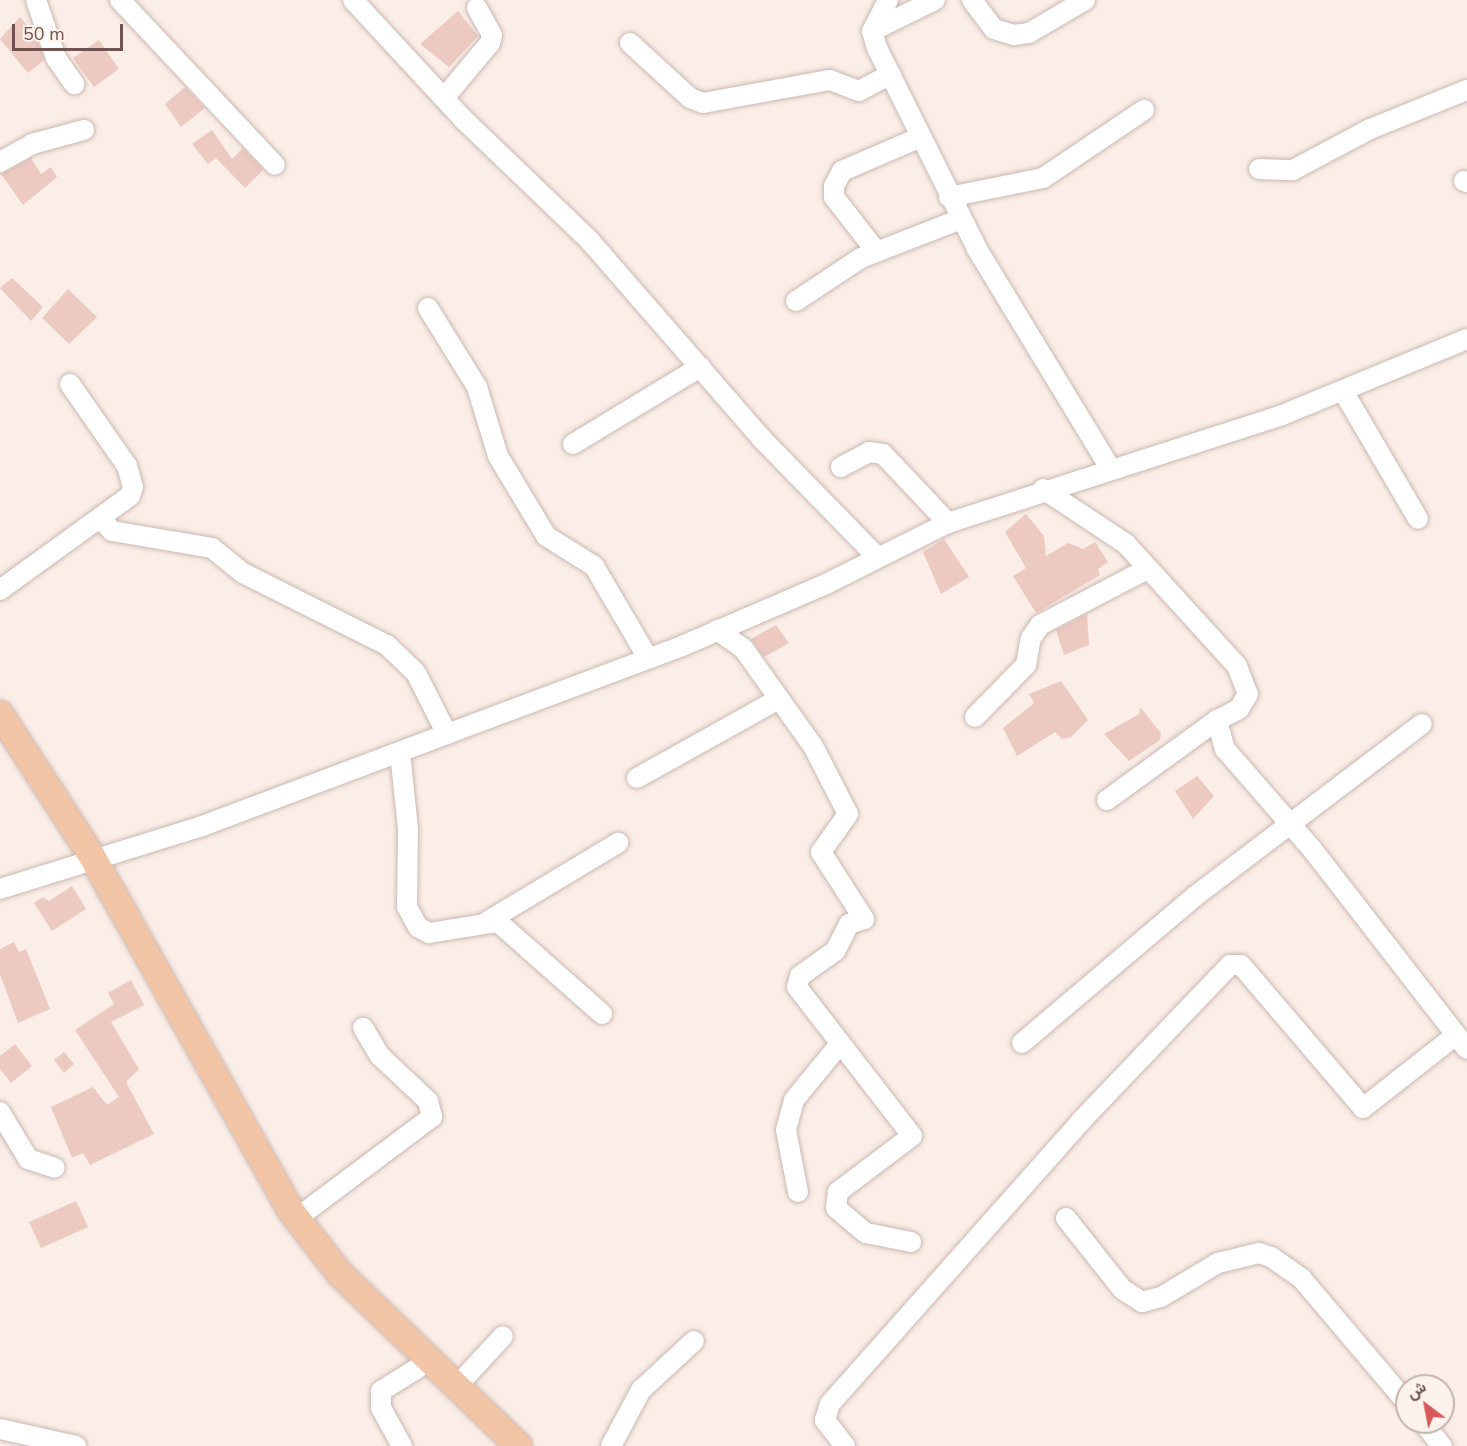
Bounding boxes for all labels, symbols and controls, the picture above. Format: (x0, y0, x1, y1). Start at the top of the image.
scale bar (15, 12, 126, 50)
text: 50 m (23, 22, 65, 46)
north arrow (1395, 1374, 1455, 1434)
text: ش (1403, 1376, 1430, 1405)

